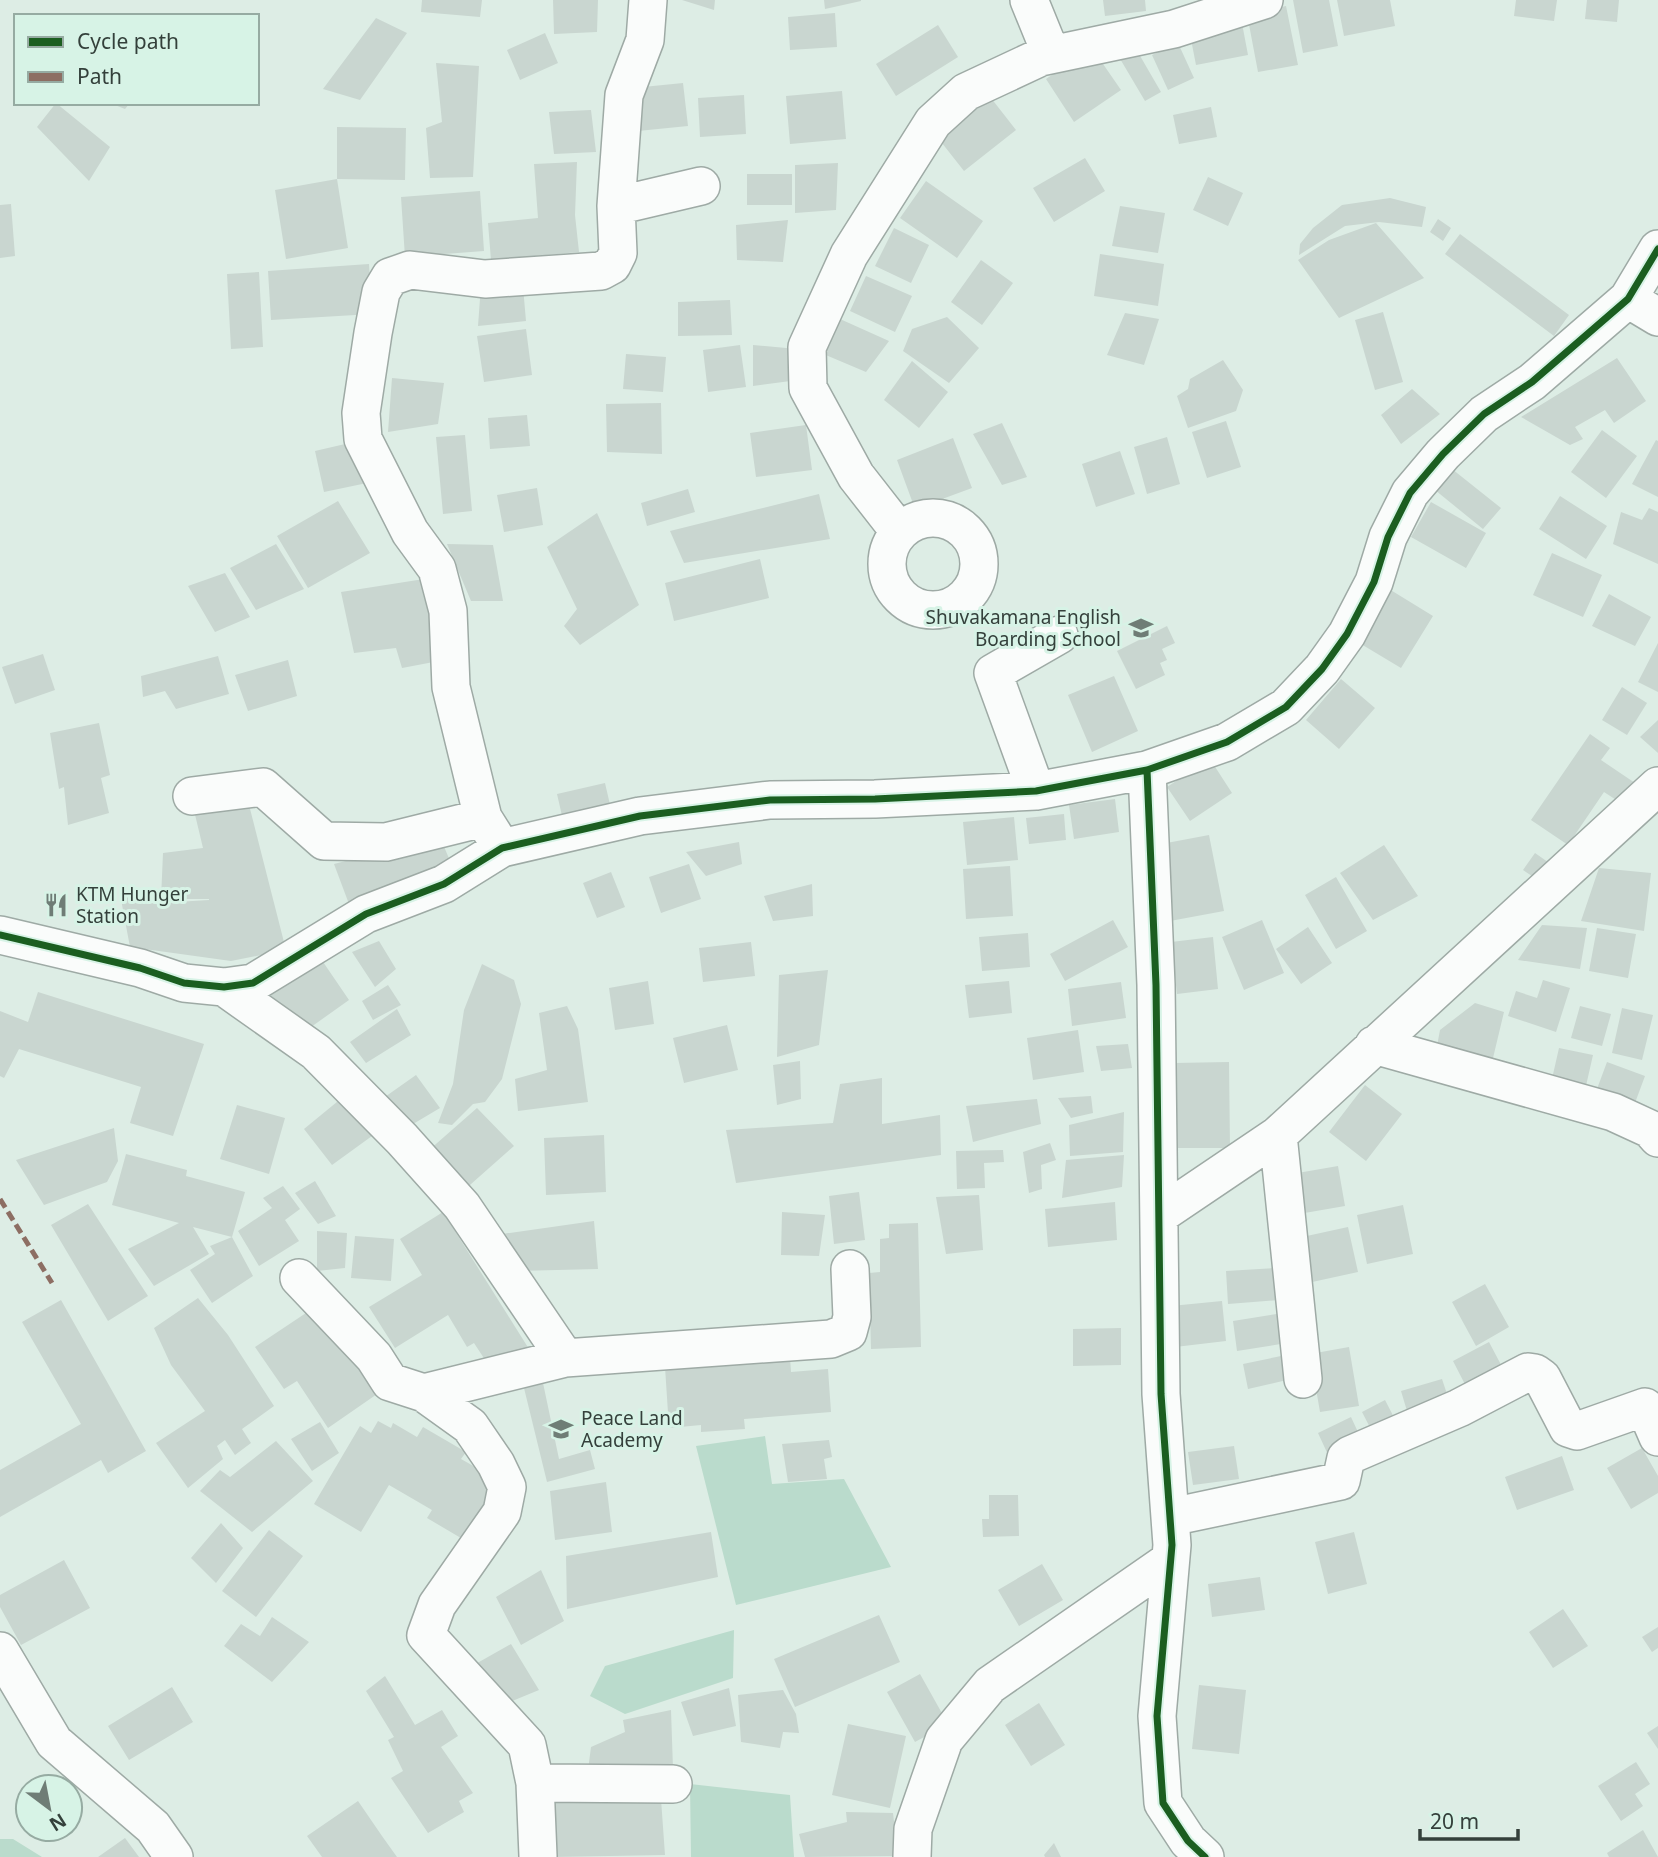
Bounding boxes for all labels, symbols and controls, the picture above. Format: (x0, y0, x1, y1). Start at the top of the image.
legend (14, 14, 259, 105)
text: Cycle path (77, 27, 179, 55)
text: Path (77, 62, 122, 90)
place label: Shuvakamana English Boarding School (926, 604, 1121, 652)
school or university icon: Shuvakamana English Boarding School (1127, 614, 1155, 642)
place label: KTM Hunger Station (76, 881, 188, 929)
restaurant icon: KTM Hunger Station (42, 891, 70, 919)
place label: Peace Land Academy (581, 1405, 683, 1453)
school or university icon: Peace Land Academy (547, 1415, 575, 1443)
north arrow (14, 1773, 84, 1843)
scale bar (1420, 1798, 1518, 1842)
text: N (45, 1807, 71, 1838)
text: 20 m (1430, 1807, 1479, 1835)

